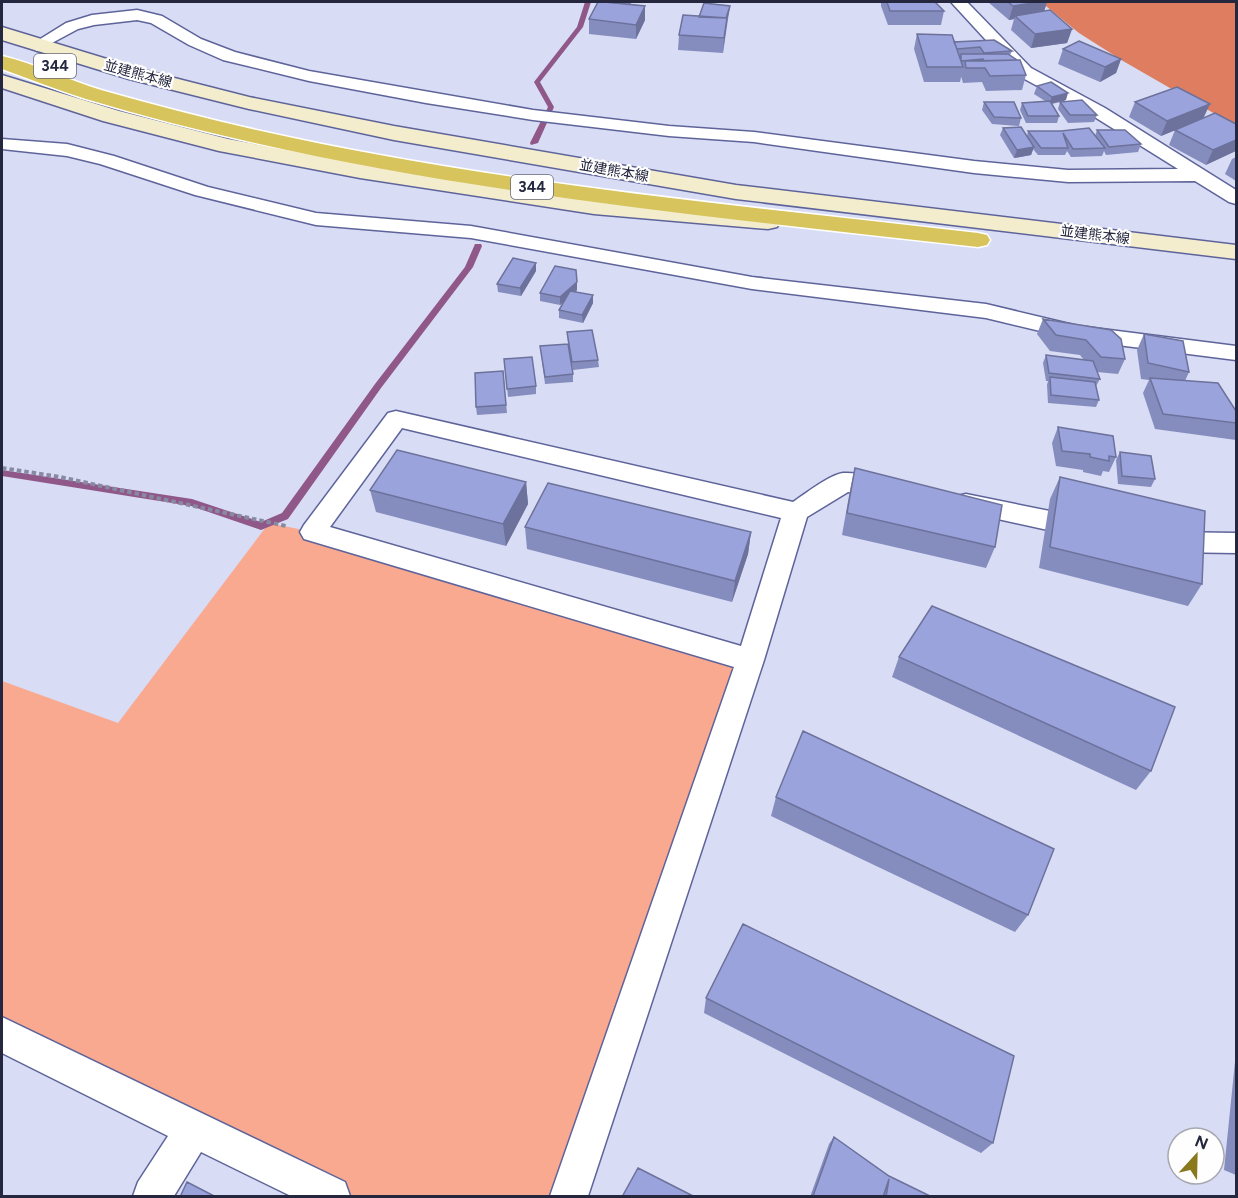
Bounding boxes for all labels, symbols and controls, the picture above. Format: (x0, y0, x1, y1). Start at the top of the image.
road number: 344 (34, 54, 76, 78)
street label: 並建熊本線 (102, 57, 174, 91)
street label: 並建熊本線 (578, 157, 650, 185)
road number: 344 (511, 175, 553, 199)
street label: 並建熊本線 (1059, 222, 1131, 248)
north arrow (1166, 1126, 1226, 1186)
text: N (1192, 1131, 1211, 1154)

